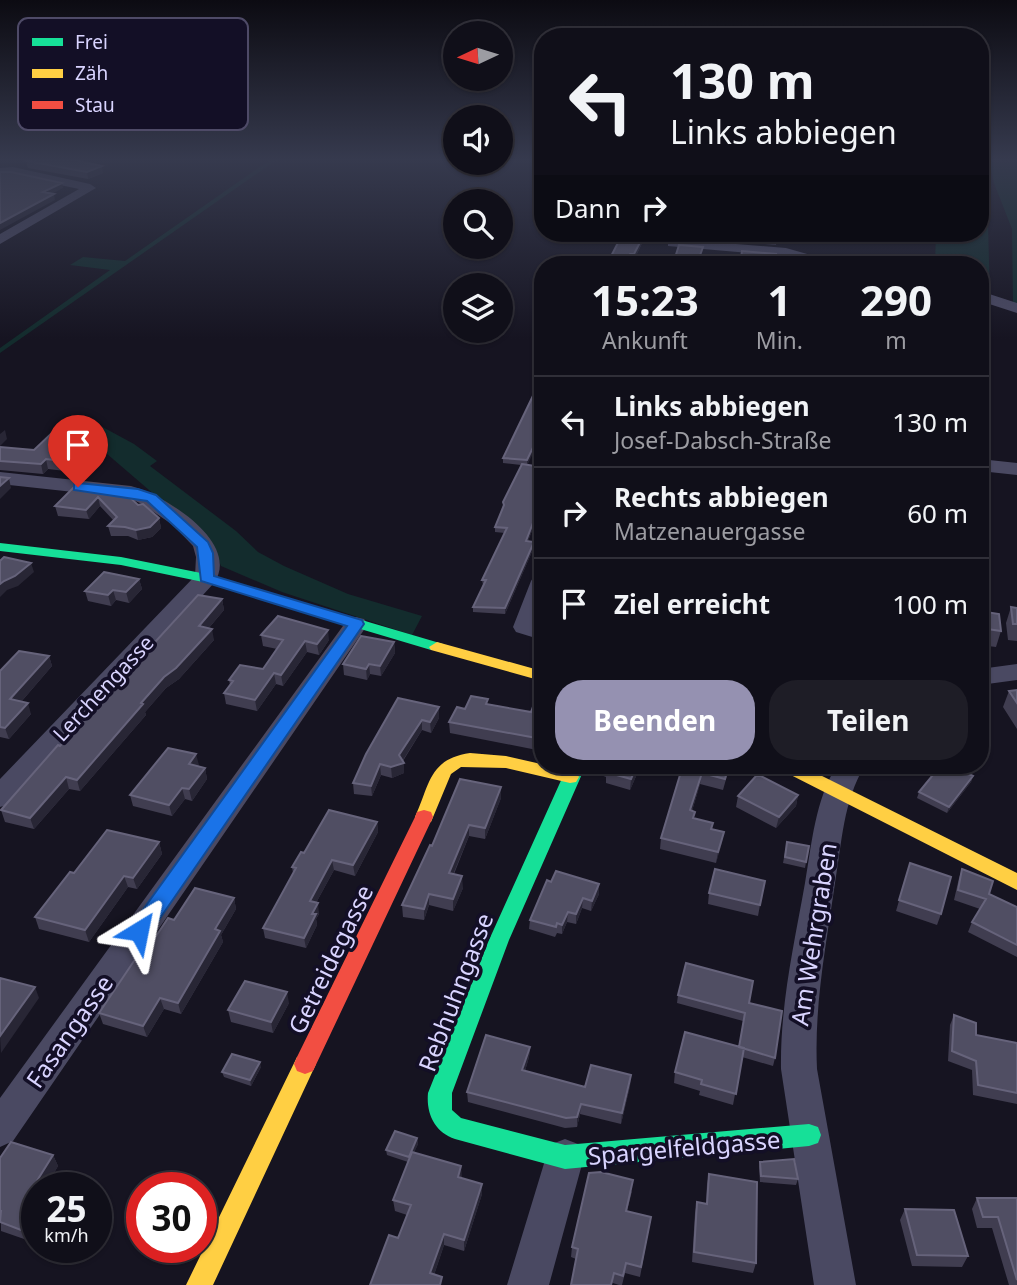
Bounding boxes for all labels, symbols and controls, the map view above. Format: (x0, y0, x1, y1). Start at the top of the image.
legend (18, 18, 248, 130)
north arrow (443, 21, 513, 91)
map controls (443, 21, 513, 343)
text: Frei (75, 29, 108, 55)
text: 130 m (670, 47, 815, 113)
icon: left (555, 56, 646, 147)
text: Zäh (75, 60, 108, 86)
text: Stau (75, 92, 115, 118)
button: sound (443, 105, 513, 175)
text: Links abbiegen (670, 110, 897, 153)
button: search (443, 189, 513, 259)
icon: right (635, 189, 673, 227)
text: Dann (555, 190, 621, 226)
text: 15:23 (591, 271, 699, 328)
text: 1 (767, 271, 791, 328)
text: 290 (860, 271, 932, 328)
button: layers (443, 273, 513, 343)
text: Ankunft (602, 324, 688, 356)
text: Min. (756, 324, 803, 356)
text: m (885, 324, 907, 356)
text: Links abbiegen (614, 388, 810, 424)
icon: left (555, 403, 593, 441)
text: 130 m (892, 404, 968, 440)
pin (48, 415, 108, 487)
text: Josef-Dabsch-Straße (614, 424, 831, 456)
icon: arrive (59, 426, 97, 464)
text: Rechts abbiegen (614, 479, 829, 515)
icon: right (555, 494, 593, 532)
text: 60 m (907, 495, 968, 531)
text: Matzenauergasse (614, 515, 805, 547)
icon: arrive (555, 585, 593, 623)
text: Ziel erreicht (614, 586, 770, 622)
text: 100 m (892, 586, 968, 622)
street label: Lerchengasse (47, 629, 159, 747)
button: Beenden (555, 680, 755, 760)
button: Teilen (769, 680, 968, 760)
street label: Am Wehrgraben (782, 840, 844, 1028)
street label: Getreidegasse (280, 879, 380, 1039)
position arrow (102, 894, 176, 968)
street label: Rebhuhngasse (410, 908, 500, 1076)
street label: Fasangasse (18, 968, 120, 1094)
street label: Spargelfeldgasse (586, 1122, 782, 1172)
speed limit sign: 30 (126, 1172, 217, 1263)
text: 25 (46, 1185, 87, 1232)
text: km/h (44, 1223, 89, 1247)

